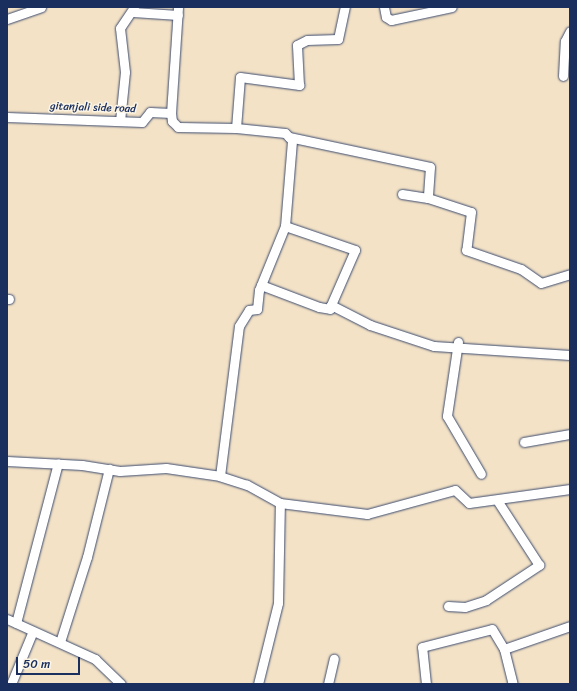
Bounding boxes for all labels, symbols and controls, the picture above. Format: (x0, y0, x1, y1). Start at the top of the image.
street label: gitanjali side road (49, 100, 137, 116)
scale bar (18, 649, 82, 675)
text: 50 m (23, 653, 50, 675)

